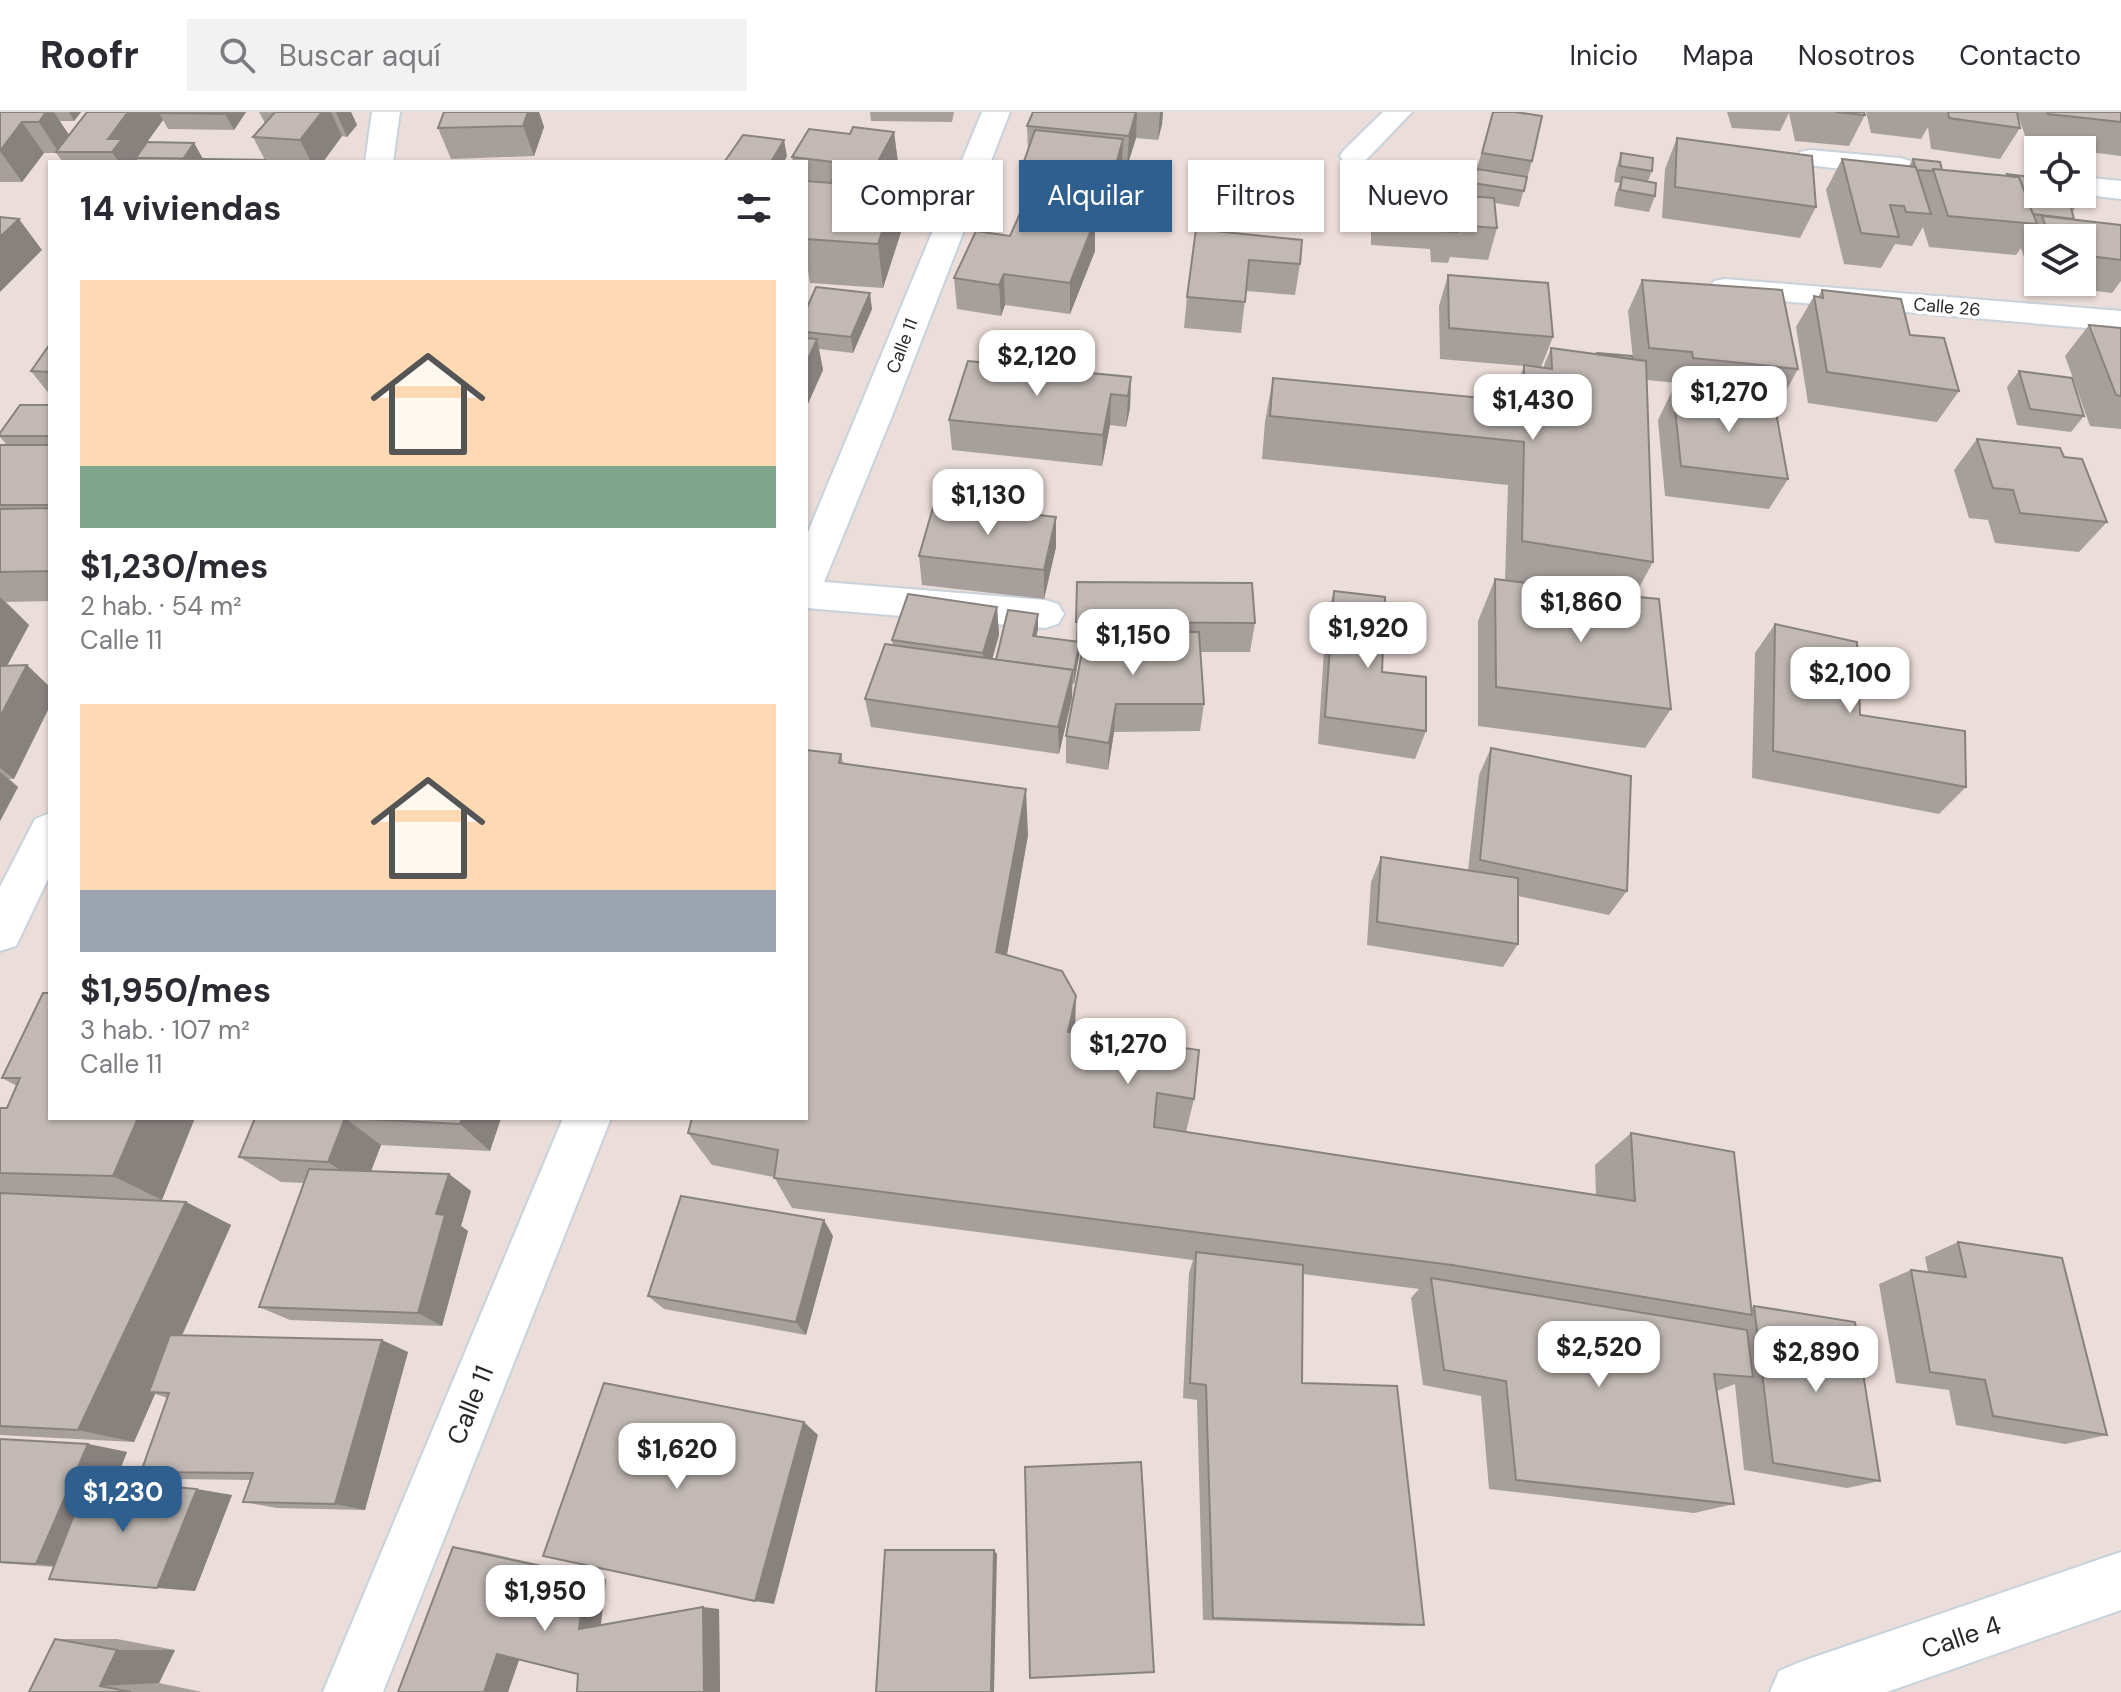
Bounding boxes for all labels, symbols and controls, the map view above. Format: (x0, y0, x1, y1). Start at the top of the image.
search box (187, 19, 747, 91)
text: Roofr (40, 30, 139, 80)
icon: search (215, 33, 259, 77)
text: Buscar aquí (279, 36, 441, 75)
text: Inicio (1569, 37, 1638, 74)
text: Mapa (1682, 37, 1754, 74)
text: Nosotros (1798, 37, 1915, 74)
text: Contacto (1959, 37, 2081, 74)
map controls (2024, 136, 2096, 296)
button: locate (2024, 136, 2096, 208)
chip: Comprar (832, 160, 1003, 232)
chip: Alquilar (1019, 160, 1172, 232)
chip: Filtros (1188, 160, 1324, 232)
chip: Nuevo (1340, 160, 1477, 232)
text: 14 viviendas (80, 186, 281, 231)
icon: filters (732, 186, 776, 230)
button: layers (2024, 224, 2096, 296)
street label: Calle 26 (1912, 292, 1982, 322)
street label: Calle 11 (881, 315, 923, 377)
pin: $2,120 (972, 330, 1102, 398)
icon: home (356, 332, 500, 476)
text: $2,120 (997, 339, 1077, 373)
pin: $1,270 (1664, 366, 1794, 434)
pin: $1,430 (1468, 374, 1598, 442)
text: $1,270 (1690, 375, 1768, 409)
text: $1,430 (1492, 383, 1574, 417)
pin: $1,130 (923, 469, 1053, 537)
text: $1,130 (950, 478, 1026, 512)
text: $1,230/mes (80, 544, 268, 589)
pin: $1,860 (1516, 576, 1646, 644)
text: $1,860 (1540, 585, 1622, 619)
text: 2 hab. · 54 m² (80, 589, 242, 623)
pin: $1,920 (1303, 602, 1433, 670)
pin: $1,150 (1068, 609, 1198, 677)
text: $1,920 (1327, 611, 1409, 645)
text: $1,150 (1095, 618, 1171, 652)
text: Calle 11 (80, 623, 162, 657)
pin: $2,100 (1785, 647, 1915, 715)
text: $2,100 (1808, 656, 1892, 690)
icon: home (356, 756, 500, 900)
text: $1,950/mes (80, 968, 271, 1013)
text: 3 hab. · 107 m² (80, 1013, 250, 1047)
pin: $1,270 (1063, 1018, 1193, 1086)
text: $1,270 (1089, 1027, 1167, 1061)
text: Calle 11 (80, 1047, 162, 1081)
pin: $2,520 (1534, 1321, 1664, 1389)
pin: $2,890 (1751, 1326, 1881, 1394)
text: $2,520 (1556, 1330, 1642, 1364)
text: $2,890 (1772, 1335, 1860, 1369)
street label: Calle 11 (439, 1360, 501, 1450)
pin: $1,620 (612, 1423, 742, 1491)
text: $1,620 (637, 1432, 717, 1466)
pin: $1,230 (58, 1466, 188, 1534)
text: $1,230 (83, 1475, 163, 1509)
pin: $1,950 (480, 1565, 610, 1633)
text: $1,950 (504, 1574, 586, 1608)
street label: Calle 4 (1917, 1608, 2005, 1666)

